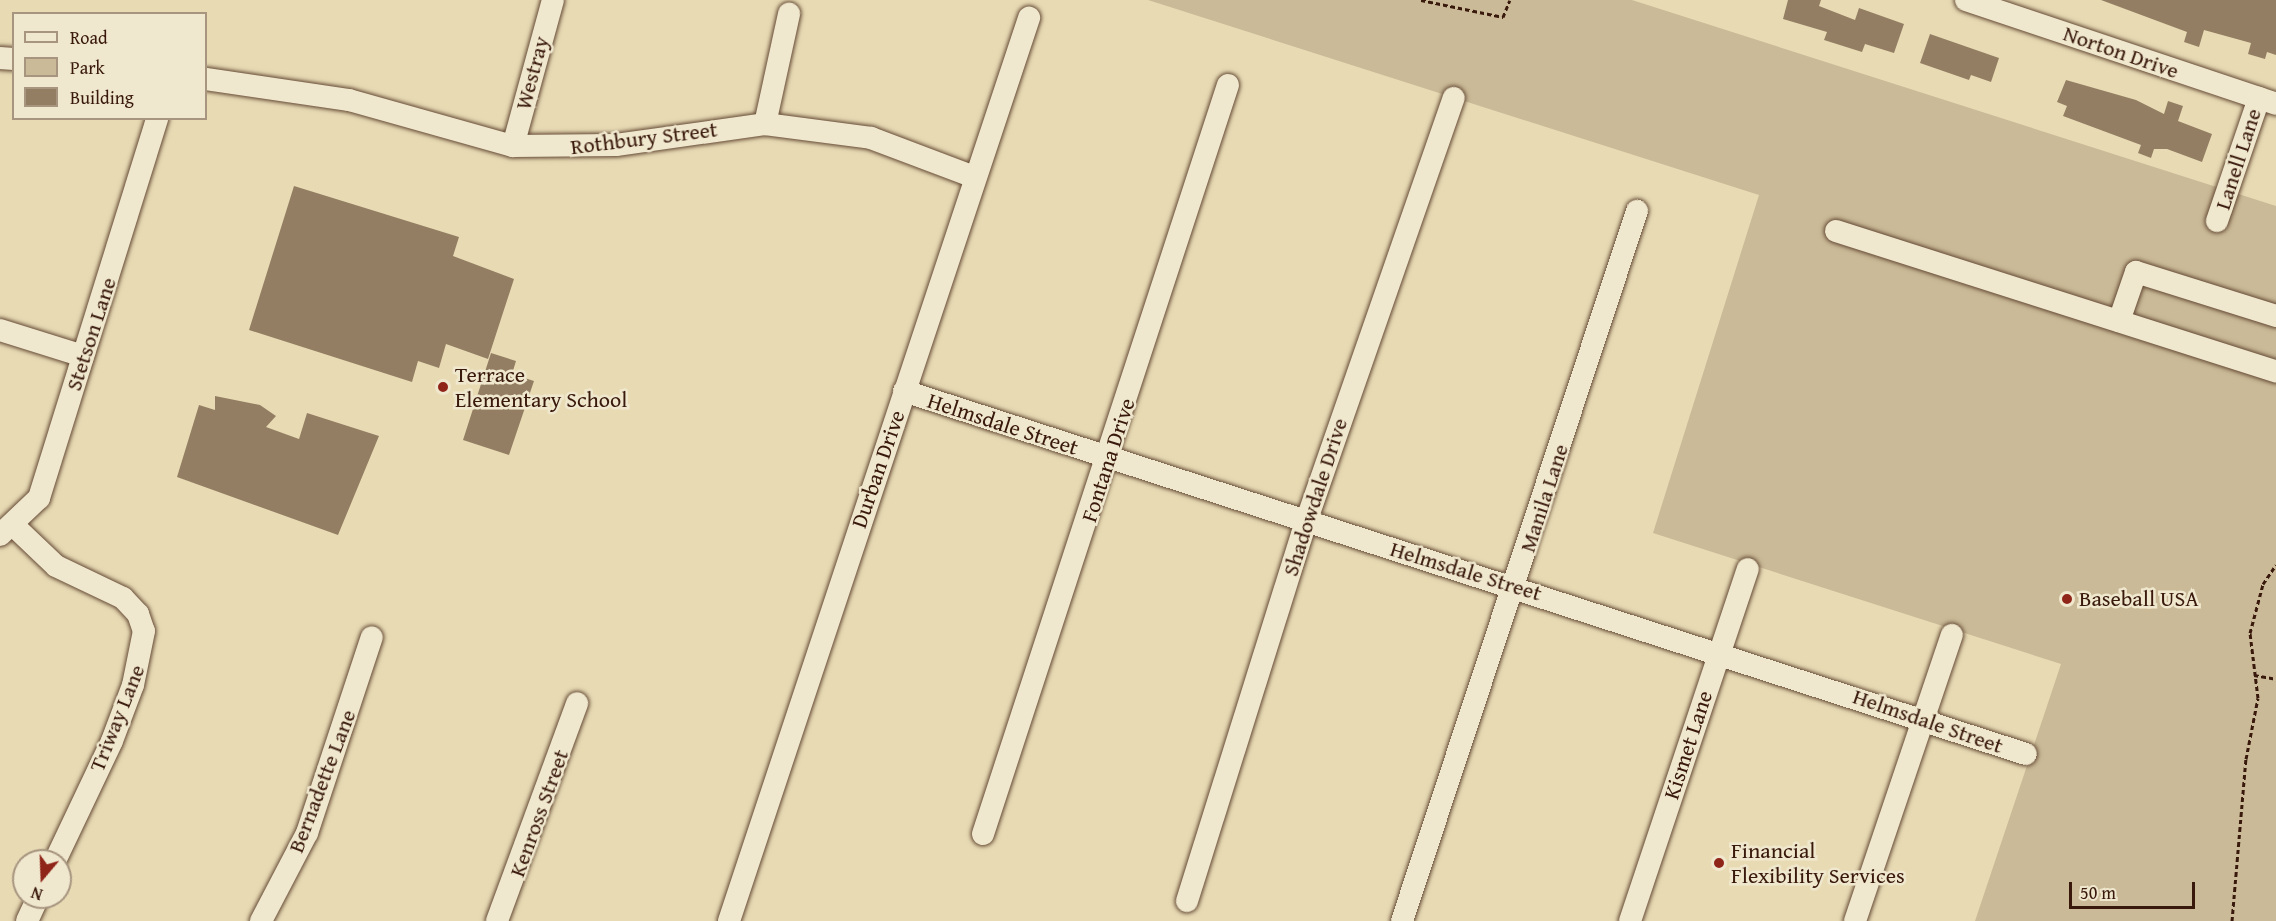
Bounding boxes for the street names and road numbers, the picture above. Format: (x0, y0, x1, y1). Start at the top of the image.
street label: Norton Drive (2060, 20, 2182, 84)
street label: Westray (510, 33, 554, 113)
street label: Lanell Lane (2209, 105, 2267, 213)
street label: Rothbury Street (569, 116, 719, 160)
street label: Stetson Lane (60, 274, 122, 394)
street label: Helmsdale Street (924, 387, 1082, 461)
street label: Fontana Drive (1076, 395, 1140, 525)
street label: Durban Drive (846, 407, 910, 531)
street label: Shadowdale Drive (1277, 415, 1353, 579)
street label: Manila Lane (1514, 441, 1574, 555)
street label: Helmsdale Street (1387, 535, 1545, 607)
street label: Triway Lane (84, 661, 150, 775)
street label: Helmsdale Street (1850, 683, 2006, 759)
street label: Kismet Lane (1658, 687, 1718, 803)
street label: Bernadette Lane (283, 706, 361, 856)
street label: Kenross Street (504, 746, 574, 880)

